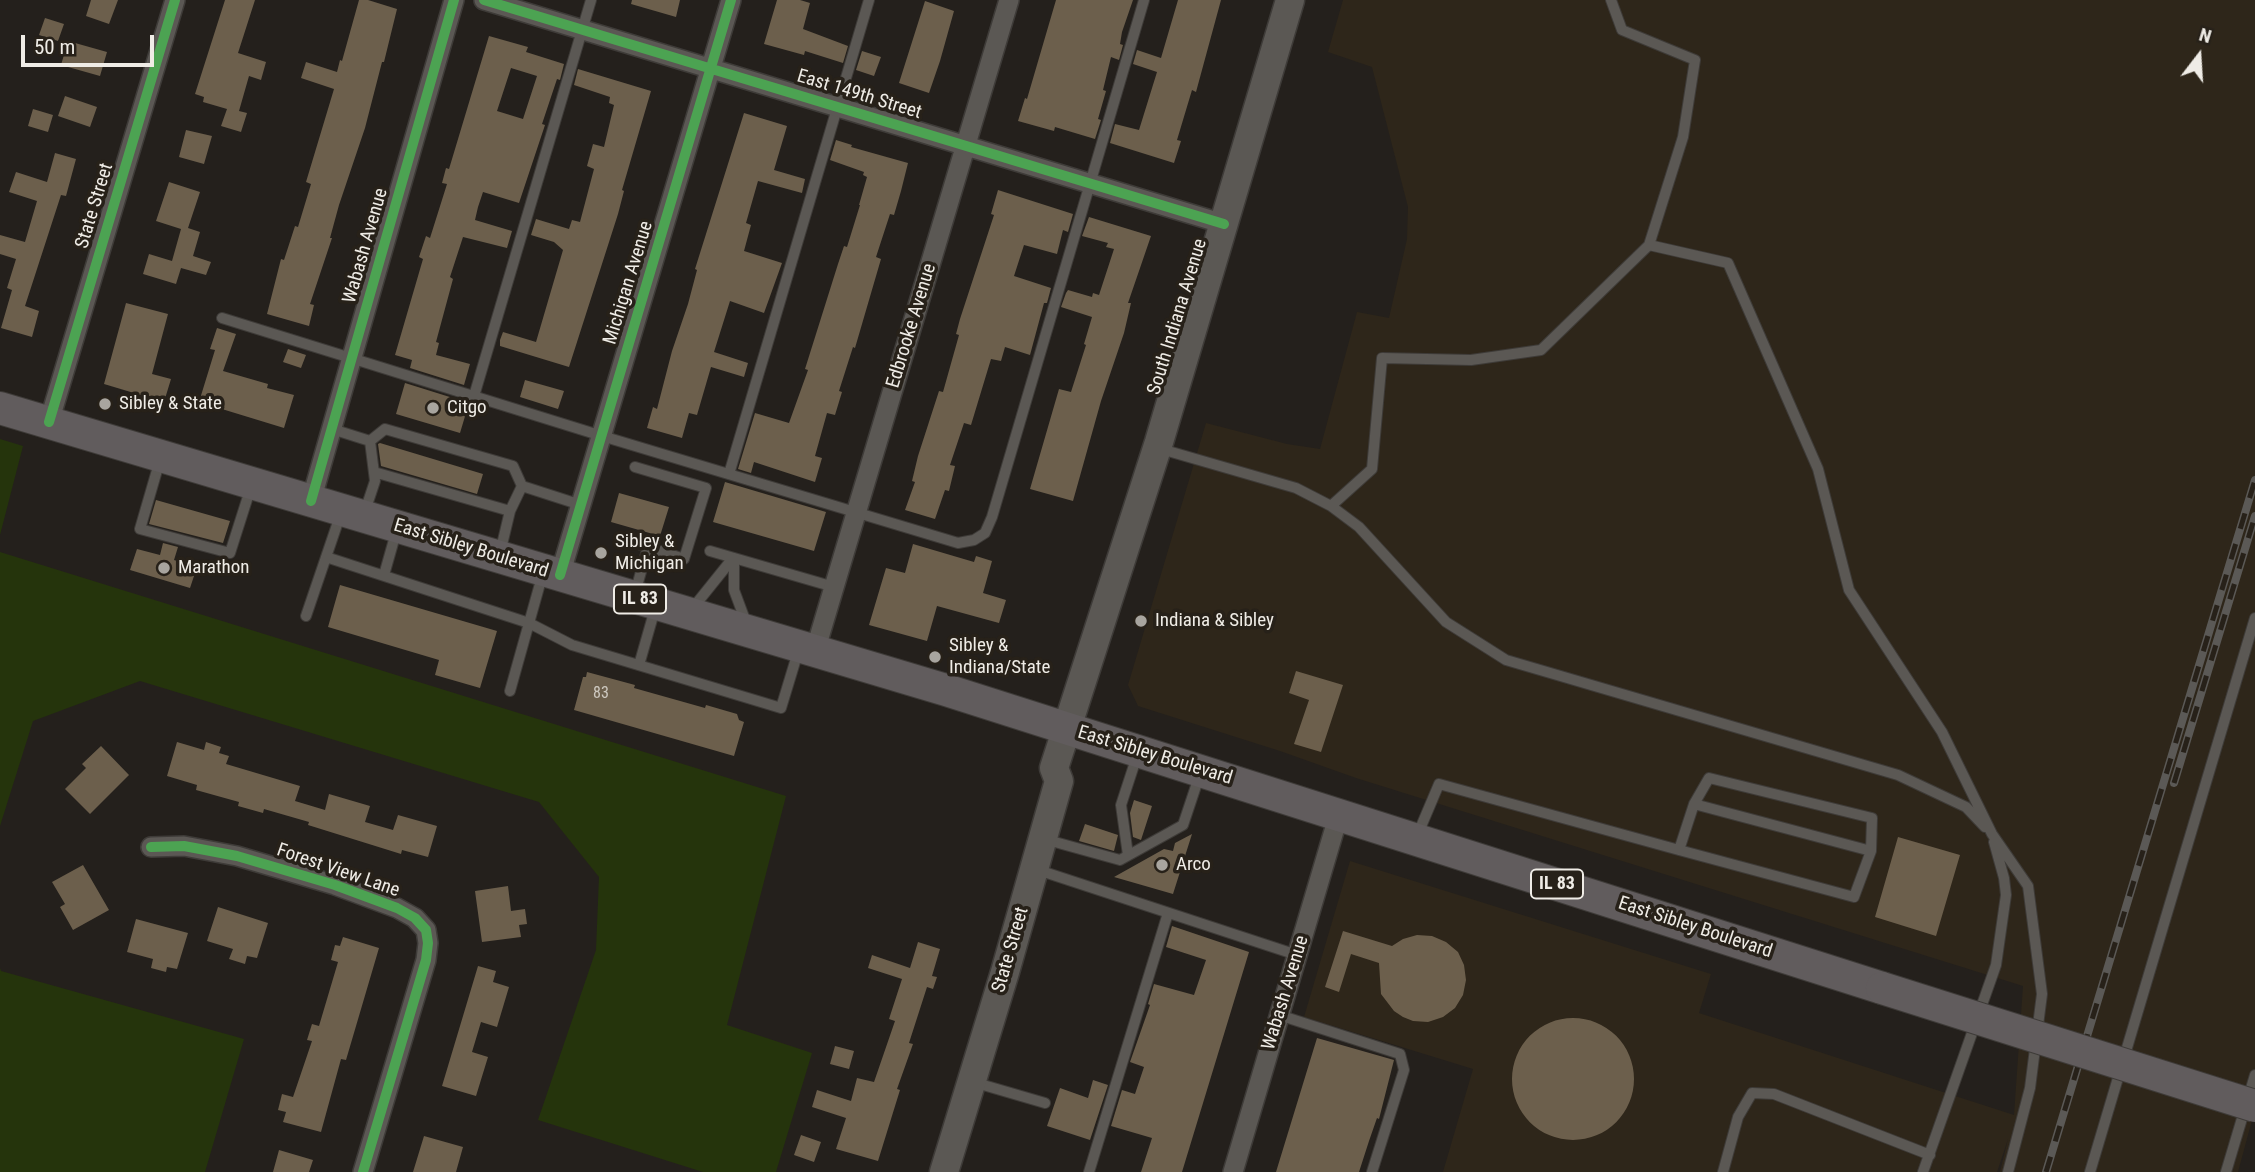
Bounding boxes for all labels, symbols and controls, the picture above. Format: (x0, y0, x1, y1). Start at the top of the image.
scale bar (24, 21, 158, 65)
north arrow (2164, 21, 2234, 91)
text: N (2196, 23, 2214, 48)
text: 50 m (34, 35, 75, 59)
street label: East 149th Street (794, 65, 924, 125)
street label: State Street (71, 161, 119, 251)
street label: Wabash Avenue (339, 186, 393, 306)
street label: Michigan Avenue (599, 219, 659, 347)
street label: South Indiana Avenue (1143, 236, 1213, 398)
street label: Edbrooke Avenue (882, 261, 942, 391)
place label: Sibley & State (119, 393, 222, 415)
marker: Sibley & State (97, 396, 113, 412)
place label: Citgo (447, 397, 487, 419)
marker: Citgo (425, 400, 441, 416)
street label: East Sibley Boulevard (391, 515, 551, 583)
place label: Sibley & Michigan (615, 531, 684, 575)
marker: Sibley & Michigan (593, 545, 609, 561)
place label: Marathon (178, 557, 250, 579)
marker: Marathon (156, 560, 172, 576)
road number: IL 83 (614, 584, 666, 614)
place label: Indiana & Sibley (1155, 610, 1274, 632)
marker: Indiana & Sibley (1133, 613, 1149, 629)
place label: Sibley & Indiana/State (949, 635, 1050, 679)
marker: Sibley & Indiana/State (927, 649, 943, 665)
house number: 83 (593, 684, 609, 704)
street label: East Sibley Boulevard (1075, 722, 1235, 790)
street label: Forest View Lane (274, 839, 402, 903)
place label: Arco (1176, 854, 1211, 876)
marker: Arco (1154, 857, 1170, 873)
road number: IL 83 (1531, 870, 1583, 898)
street label: East Sibley Boulevard (1615, 892, 1775, 964)
street label: State Street (988, 905, 1034, 995)
street label: Wabash Avenue (1258, 933, 1314, 1053)

